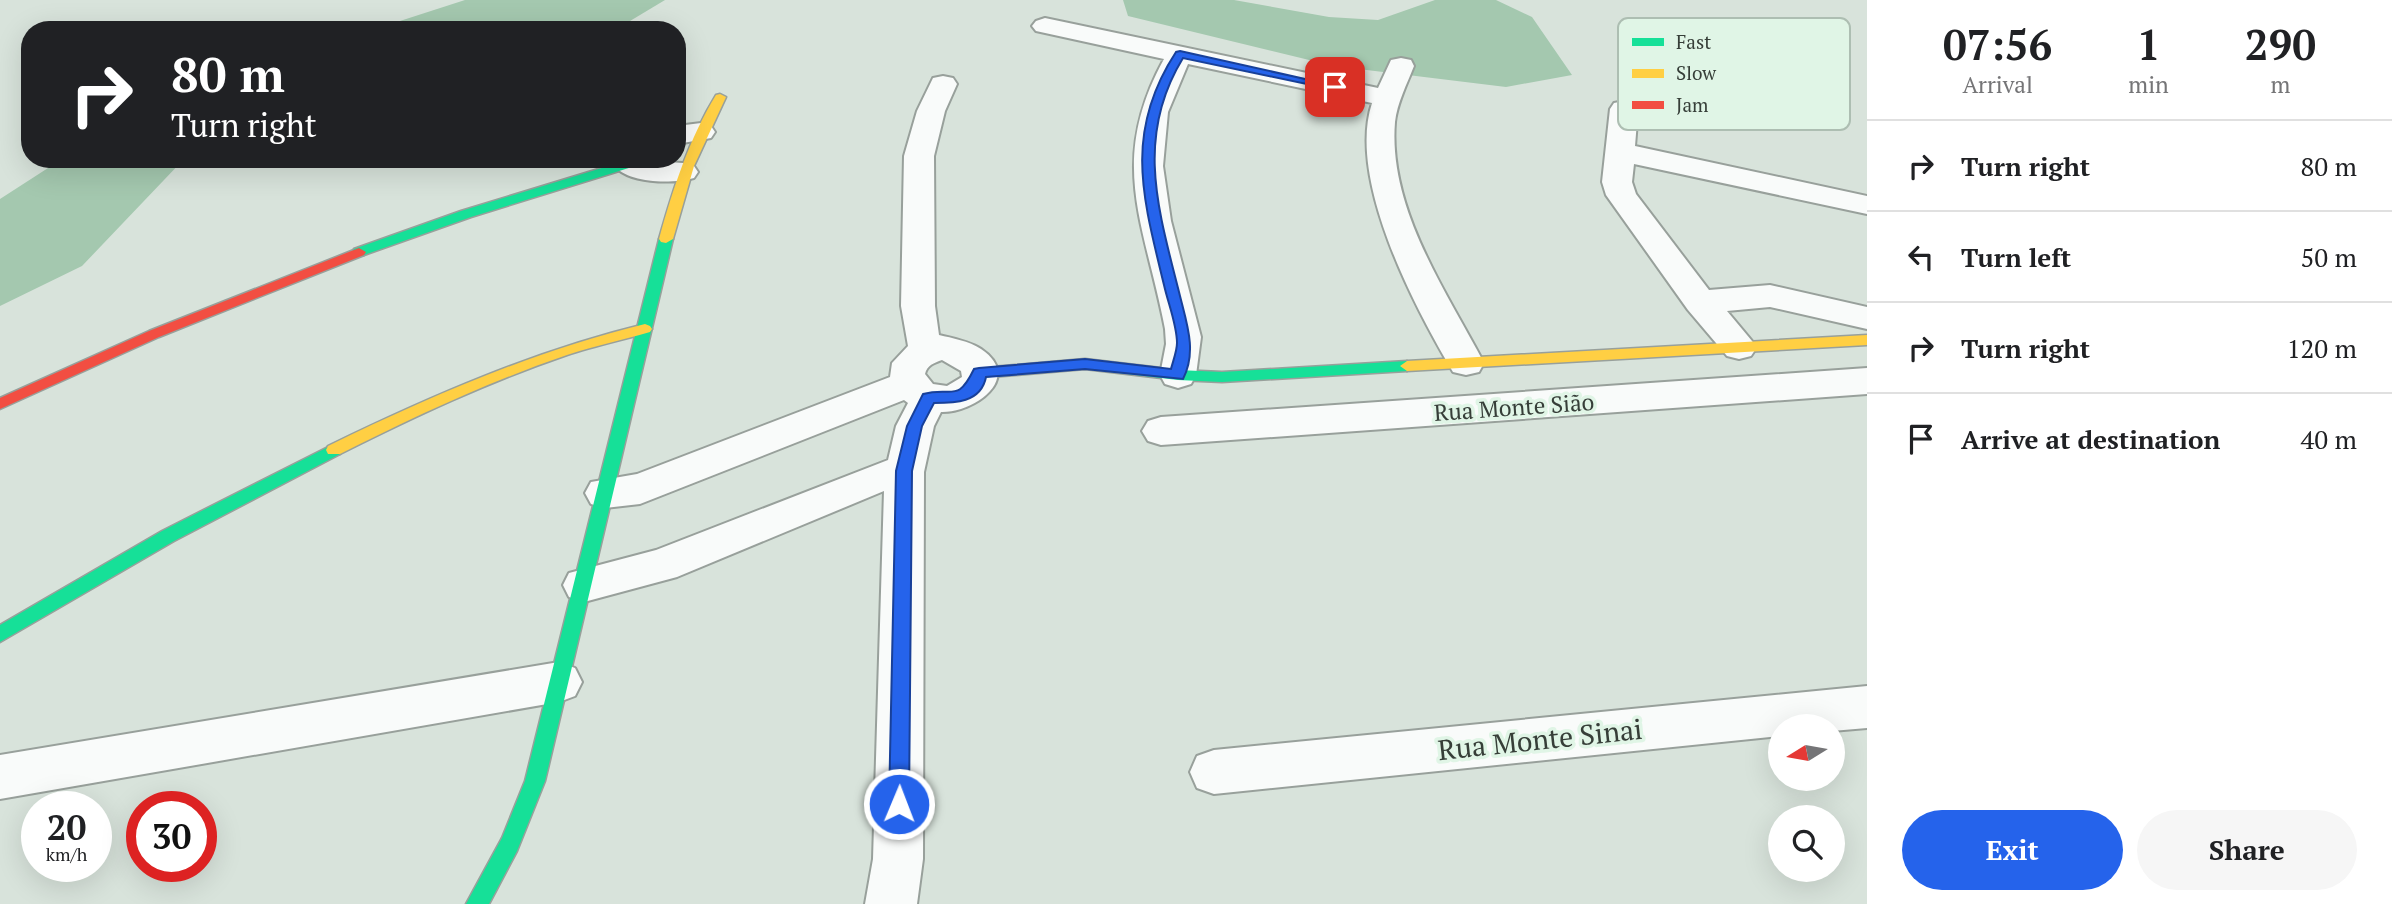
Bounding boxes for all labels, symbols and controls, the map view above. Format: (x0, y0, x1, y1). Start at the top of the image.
text: 07:56 (1943, 16, 2052, 72)
text: 1 (2137, 16, 2160, 72)
text: 290 (2245, 16, 2316, 72)
legend (1618, 18, 1850, 130)
text: Fast (1676, 29, 1711, 54)
text: 80 m (171, 41, 285, 106)
icon: right (56, 49, 147, 140)
pin (1305, 57, 1365, 117)
text: Slow (1676, 60, 1717, 85)
icon: arrive (1316, 68, 1354, 106)
text: Arrival (1962, 69, 2033, 100)
text: min (2128, 69, 2169, 100)
text: m (2270, 69, 2290, 100)
text: Jam (1676, 92, 1709, 117)
text: Turn right (171, 104, 317, 146)
icon: right (1902, 147, 1940, 185)
text: Turn right (1961, 149, 2090, 183)
text: 80 m (2301, 149, 2357, 183)
icon: left (1902, 238, 1940, 276)
text: Turn left (1961, 240, 2071, 274)
text: 50 m (2301, 240, 2357, 274)
icon: right (1902, 329, 1940, 367)
text: Turn right (1961, 331, 2090, 365)
text: 120 m (2287, 331, 2357, 365)
street label: Rua Monte Sião (1433, 386, 1595, 428)
icon: arrive (1902, 420, 1940, 458)
text: Arrive at destination (1961, 422, 2220, 456)
text: 40 m (2301, 422, 2357, 456)
street label: Rua Monte Sinai (1436, 710, 1644, 768)
north arrow (1768, 714, 1844, 791)
map controls (1768, 714, 1845, 882)
position arrow (862, 767, 936, 841)
speed limit sign: 30 (126, 791, 217, 882)
text: 20 (47, 804, 86, 850)
button: search (1768, 805, 1845, 882)
button: Exit (1902, 810, 2123, 890)
button: Share (2137, 810, 2357, 890)
text: km/h (46, 842, 87, 866)

